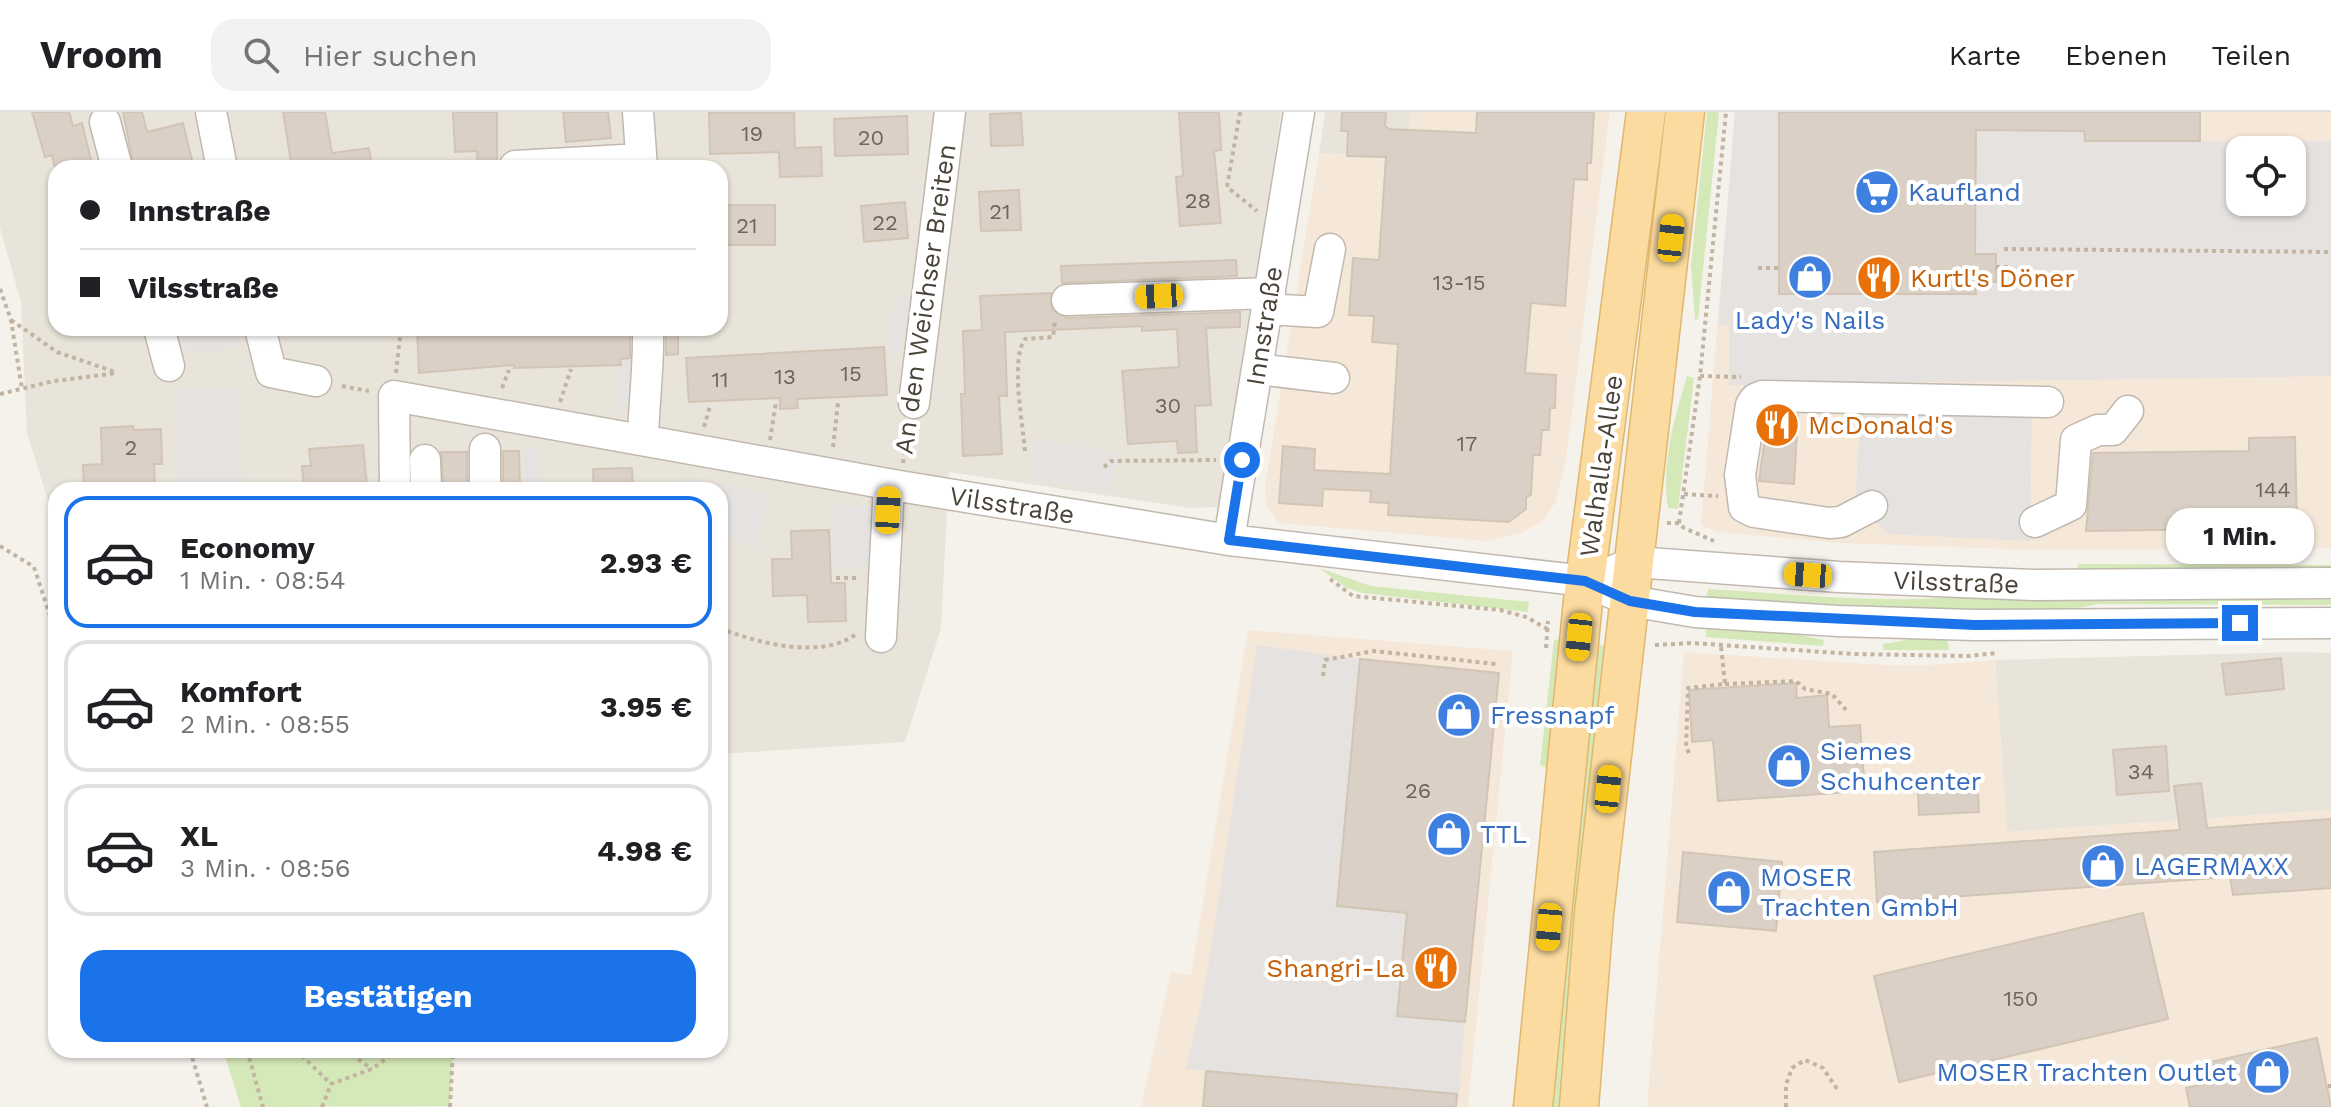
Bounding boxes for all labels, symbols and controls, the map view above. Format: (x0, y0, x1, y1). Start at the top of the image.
search box (211, 19, 771, 91)
text: Vroom (40, 33, 163, 77)
icon: search (239, 33, 283, 77)
text: Hier suchen (303, 38, 477, 73)
text: Karte (1949, 39, 2021, 72)
text: Ebenen (2065, 39, 2168, 72)
text: Teilen (2212, 39, 2291, 72)
house number: 19 (741, 121, 763, 146)
house number: 20 (858, 125, 884, 150)
map controls (2226, 136, 2306, 216)
button: locate (2226, 136, 2306, 216)
street label: An den Weichser Breiten (888, 142, 962, 456)
supermarket icon: Kaufland (1853, 168, 1901, 216)
place label: Kaufland (1908, 177, 2021, 207)
house number: 28 (1185, 188, 1211, 213)
text: Innstraße (128, 193, 271, 228)
house number: 21 (989, 199, 1011, 224)
house number: 22 (872, 210, 898, 235)
house number: 21 (736, 213, 758, 238)
car (1657, 213, 1685, 263)
shop icon: Lady's Nails (1786, 253, 1834, 301)
restaurant icon: Kurtl's Döner (1855, 254, 1903, 302)
place label: Kurtl's Döner (1910, 263, 2075, 293)
street label: Innstraße (1240, 264, 1288, 388)
text: Vilsstraße (128, 270, 279, 305)
house number: 13-15 (1432, 270, 1486, 295)
car (1134, 283, 1184, 309)
place label: Lady's Nails (1735, 305, 1885, 335)
house number: 15 (840, 361, 862, 386)
house number: 13 (774, 364, 796, 389)
house number: 11 (711, 367, 729, 392)
street label: Walhalla-Allee (1573, 373, 1629, 559)
house number: 30 (1155, 393, 1181, 418)
restaurant icon: McDonald's (1753, 401, 1801, 449)
place label: McDonald's (1808, 410, 1953, 440)
house number: 17 (1457, 431, 1477, 456)
house number: 2 (125, 435, 137, 460)
route start (1224, 442, 1260, 478)
house number: 144 (2255, 477, 2291, 502)
street label: Vilsstraße (947, 480, 1077, 530)
car (875, 485, 901, 535)
callout: 1 Min. (2166, 507, 2314, 563)
text: 1 Min. (2203, 521, 2277, 551)
icon: car (84, 526, 156, 598)
text: Economy (180, 530, 315, 565)
text: 2.93 € (600, 545, 692, 580)
car (1783, 561, 1833, 589)
text: 1 Min. · 08:54 (180, 565, 346, 595)
street label: Vilsstraße (1892, 565, 2020, 599)
route end (2222, 605, 2258, 641)
car (1565, 612, 1593, 662)
icon: car (84, 670, 156, 742)
text: Komfort (180, 674, 302, 709)
text: 3.95 € (600, 689, 692, 724)
shop icon: Fressnapf (1435, 691, 1483, 739)
place label: Fressnapf (1490, 700, 1615, 730)
text: 2 Min. · 08:55 (180, 709, 350, 739)
place label: Siemes Schuhcenter (1820, 736, 1981, 796)
shop icon: Siemes Schuhcenter (1765, 742, 1813, 790)
house number: 34 (2128, 759, 2154, 784)
car (1594, 764, 1622, 814)
house number: 26 (1405, 778, 1431, 803)
shop icon: TTL (1425, 810, 1473, 858)
icon: car (84, 814, 156, 886)
text: XL (180, 818, 218, 853)
place label: TTL (1480, 819, 1527, 849)
text: 4.98 € (597, 833, 692, 868)
shop icon: LAGERMAXX (2079, 842, 2127, 890)
place label: LAGERMAXX (2134, 851, 2289, 881)
text: 3 Min. · 08:56 (180, 853, 351, 883)
place label: MOSER Trachten GmbH (1760, 862, 1959, 922)
shop icon: MOSER Trachten GmbH (1705, 868, 1753, 916)
car (1535, 902, 1563, 952)
restaurant icon: Shangri-La (1412, 944, 1460, 992)
button: Bestätigen (80, 950, 696, 1042)
place label: Shangri-La (1267, 953, 1405, 983)
house number: 150 (2003, 986, 2039, 1011)
shop icon: MOSER Trachten Outlet (2244, 1048, 2292, 1096)
place label: MOSER Trachten Outlet (1937, 1057, 2237, 1087)

